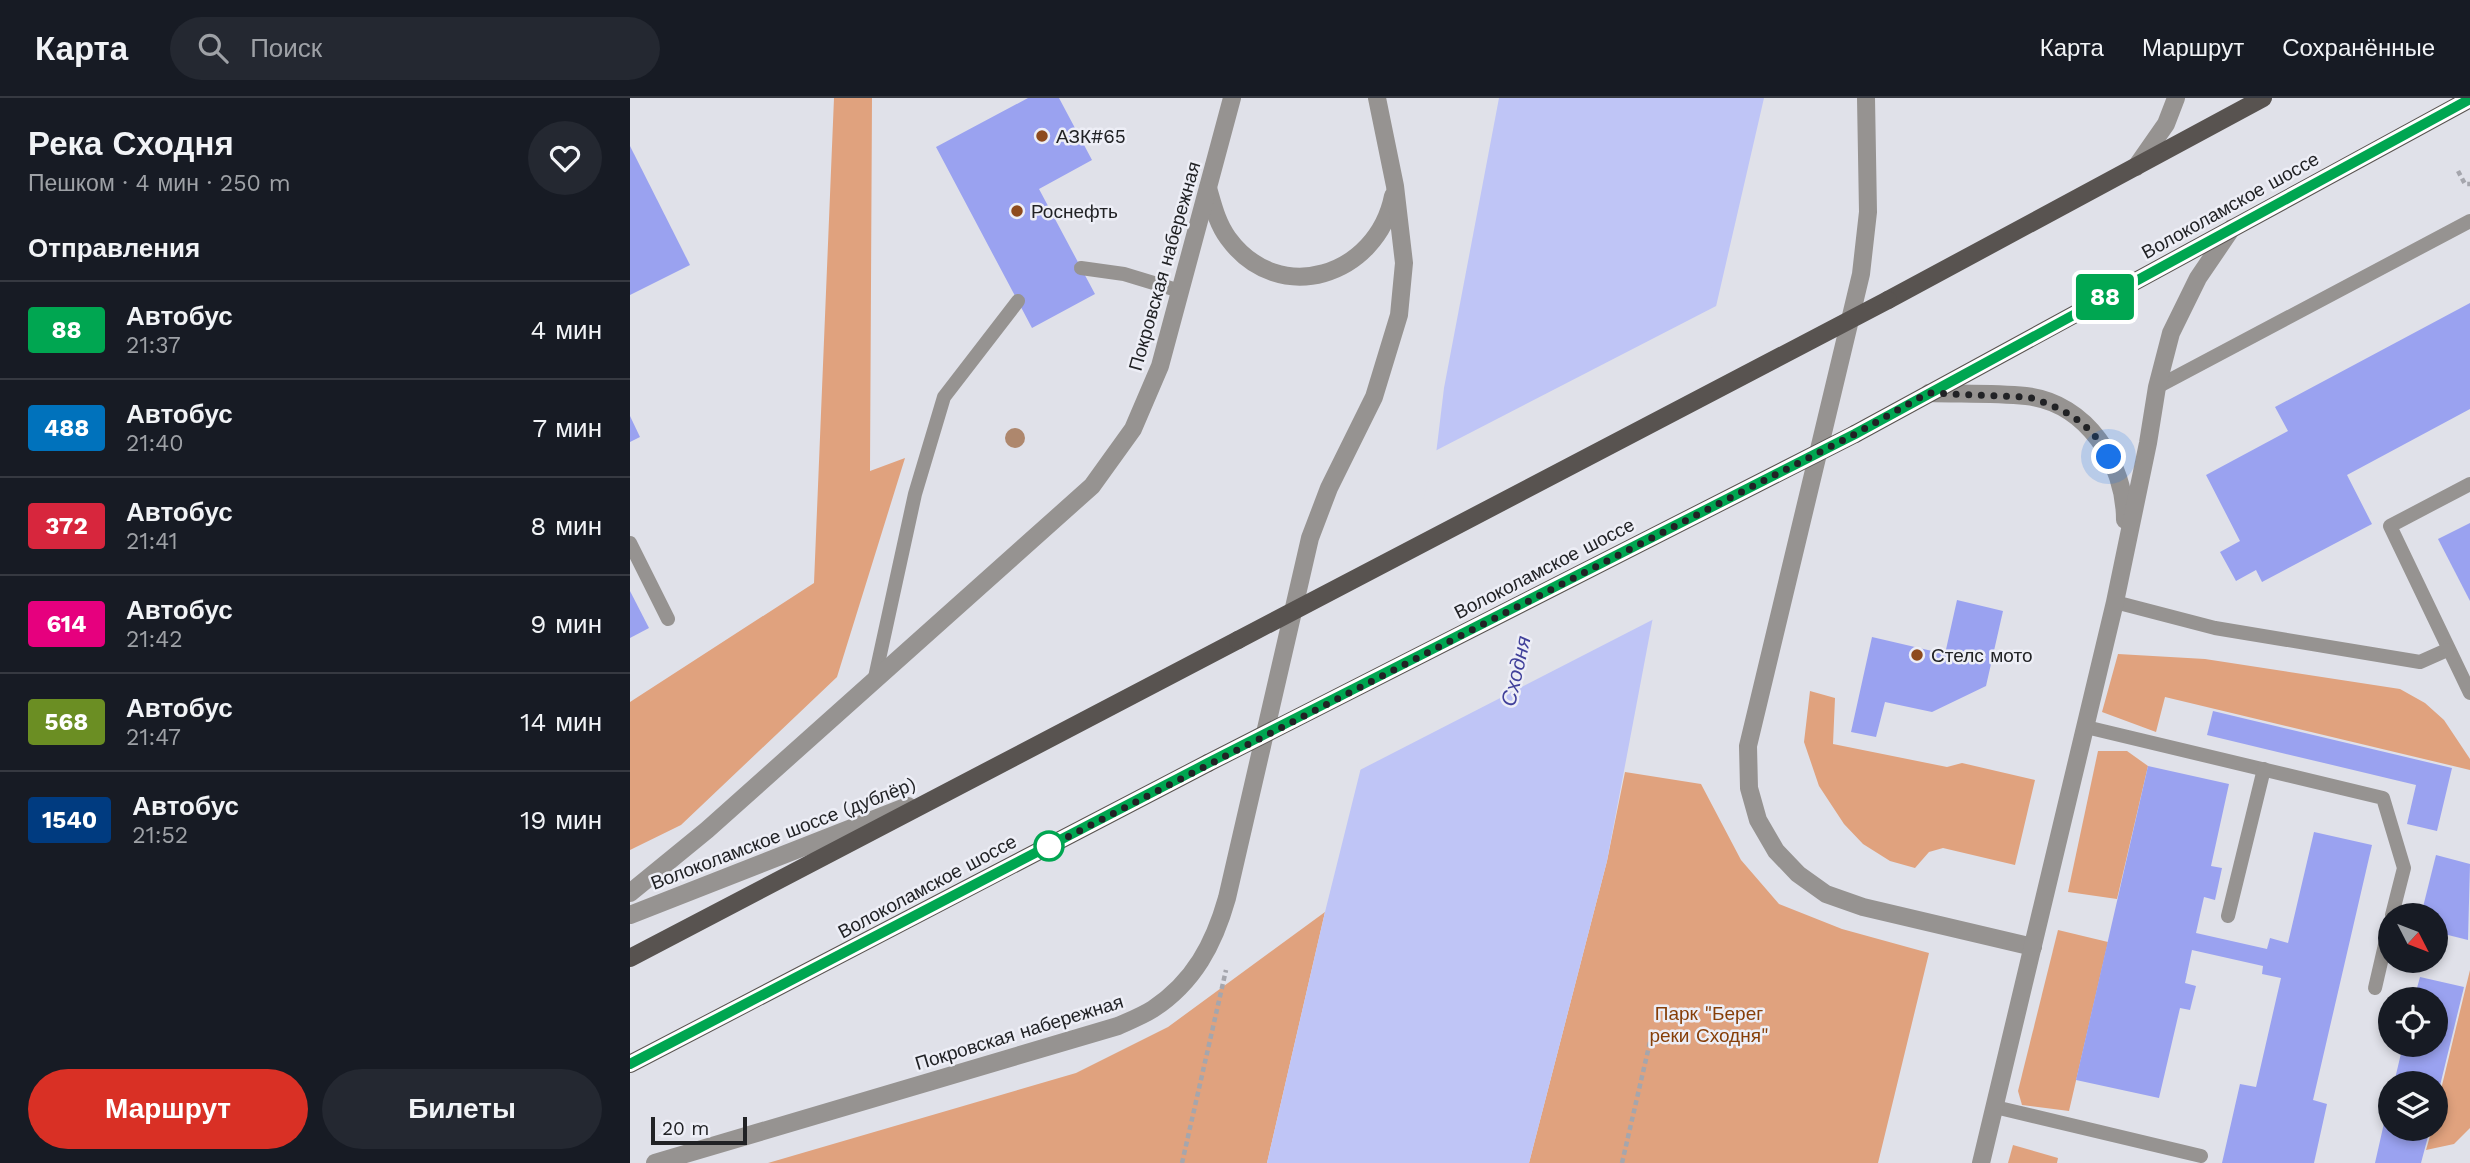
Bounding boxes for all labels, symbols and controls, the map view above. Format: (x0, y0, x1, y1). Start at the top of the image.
search box (170, 17, 660, 80)
text: Карта (35, 29, 128, 68)
icon: search (194, 29, 232, 67)
text: Поиск (250, 33, 322, 63)
text: Карта (2040, 34, 2104, 62)
text: Маршрут (2142, 34, 2244, 62)
text: Сохранённые (2282, 34, 2435, 62)
button: heart (528, 121, 602, 195)
text: Река Сходня (28, 124, 234, 163)
place label: АЗК#65 (1056, 125, 1126, 148)
marker: АЗК#65 (1034, 128, 1050, 144)
street label: Волоколамское шоссе (2138, 147, 2323, 264)
street label: Покровская набережная (1124, 159, 1205, 373)
text: Пешком · 4 мин · 250 m (28, 170, 291, 197)
place label: Роснефть (1031, 200, 1118, 223)
marker: Роснефть (1009, 203, 1025, 219)
text: Отправления (28, 233, 200, 263)
line badge: 88 (2074, 274, 2136, 320)
text: 88 (2090, 283, 2120, 311)
text: Автобус (126, 301, 233, 331)
text: 4 мин (530, 315, 602, 345)
text: 88 (51, 316, 82, 344)
text: 21:37 (126, 332, 181, 359)
text: Автобус (126, 399, 233, 429)
text: 7 мин (533, 413, 602, 443)
text: 488 (44, 414, 89, 442)
text: 21:40 (126, 430, 184, 457)
your location (2091, 439, 2126, 474)
text: Автобус (126, 497, 233, 527)
text: 8 мин (530, 511, 602, 541)
text: 372 (45, 512, 88, 540)
street label: Волоколамское шоссе (1450, 513, 1638, 624)
text: 21:41 (126, 528, 178, 555)
text: Автобус (126, 595, 233, 625)
text: 9 мин (530, 609, 602, 639)
text: 614 (46, 610, 87, 638)
text: 21:42 (126, 626, 183, 653)
water label: Сходня (1495, 633, 1536, 709)
place label: Стелс мото (1931, 644, 2032, 667)
marker: Стелс мото (1909, 647, 1925, 663)
text: Автобус (126, 693, 233, 723)
text: 14 мин (520, 707, 602, 737)
text: 568 (45, 708, 88, 736)
text: 21:47 (126, 724, 181, 751)
street label: Волоколамское шоссе (дублёр) (647, 772, 919, 895)
text: Автобус (132, 791, 239, 821)
text: 19 мин (520, 805, 602, 835)
text: 1540 (42, 806, 97, 834)
text: 21:52 (132, 822, 188, 849)
street label: Волоколамское шоссе (834, 830, 1021, 943)
unlabelled marker (1034, 831, 1064, 861)
north arrow (2378, 903, 2448, 973)
map controls (2378, 903, 2448, 1141)
button: locate (2378, 987, 2448, 1057)
street label: Покровская набережная (912, 990, 1126, 1075)
park label: Парк "Берег реки Сходня" (1649, 1002, 1769, 1047)
button: Маршрут (28, 1069, 308, 1149)
button: Билеты (322, 1069, 602, 1149)
button: layers (2378, 1071, 2448, 1141)
scale bar (651, 1114, 747, 1146)
text: 20 m (662, 1117, 709, 1140)

